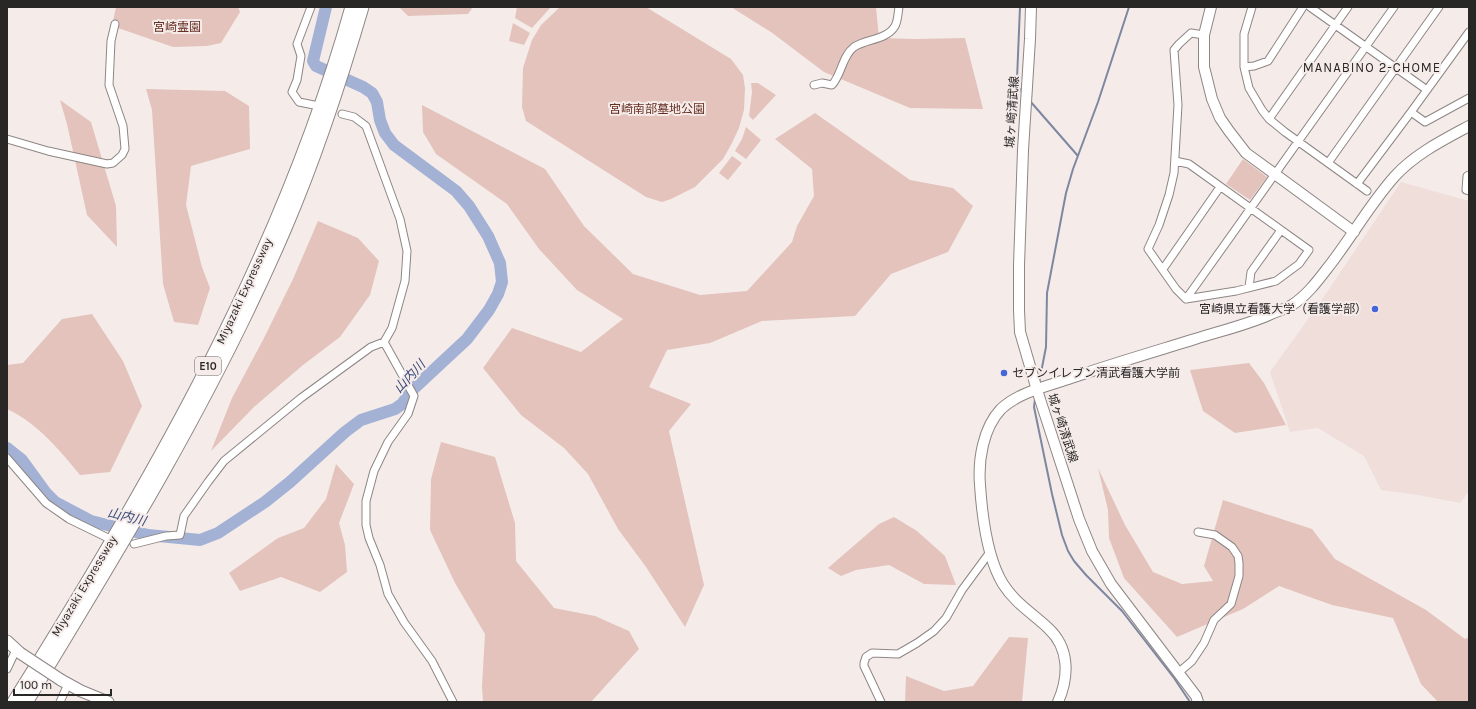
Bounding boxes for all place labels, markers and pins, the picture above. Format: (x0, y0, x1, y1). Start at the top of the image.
place label: 宮崎県立看護大学（看護学部） (1199, 302, 1367, 316)
marker: 宮崎県立看護大学（看護学部） (1370, 304, 1380, 314)
place label: セブンイレブン清武看護大学前 (1012, 366, 1180, 380)
marker: セブンイレブン清武看護大学前 (999, 368, 1009, 378)

